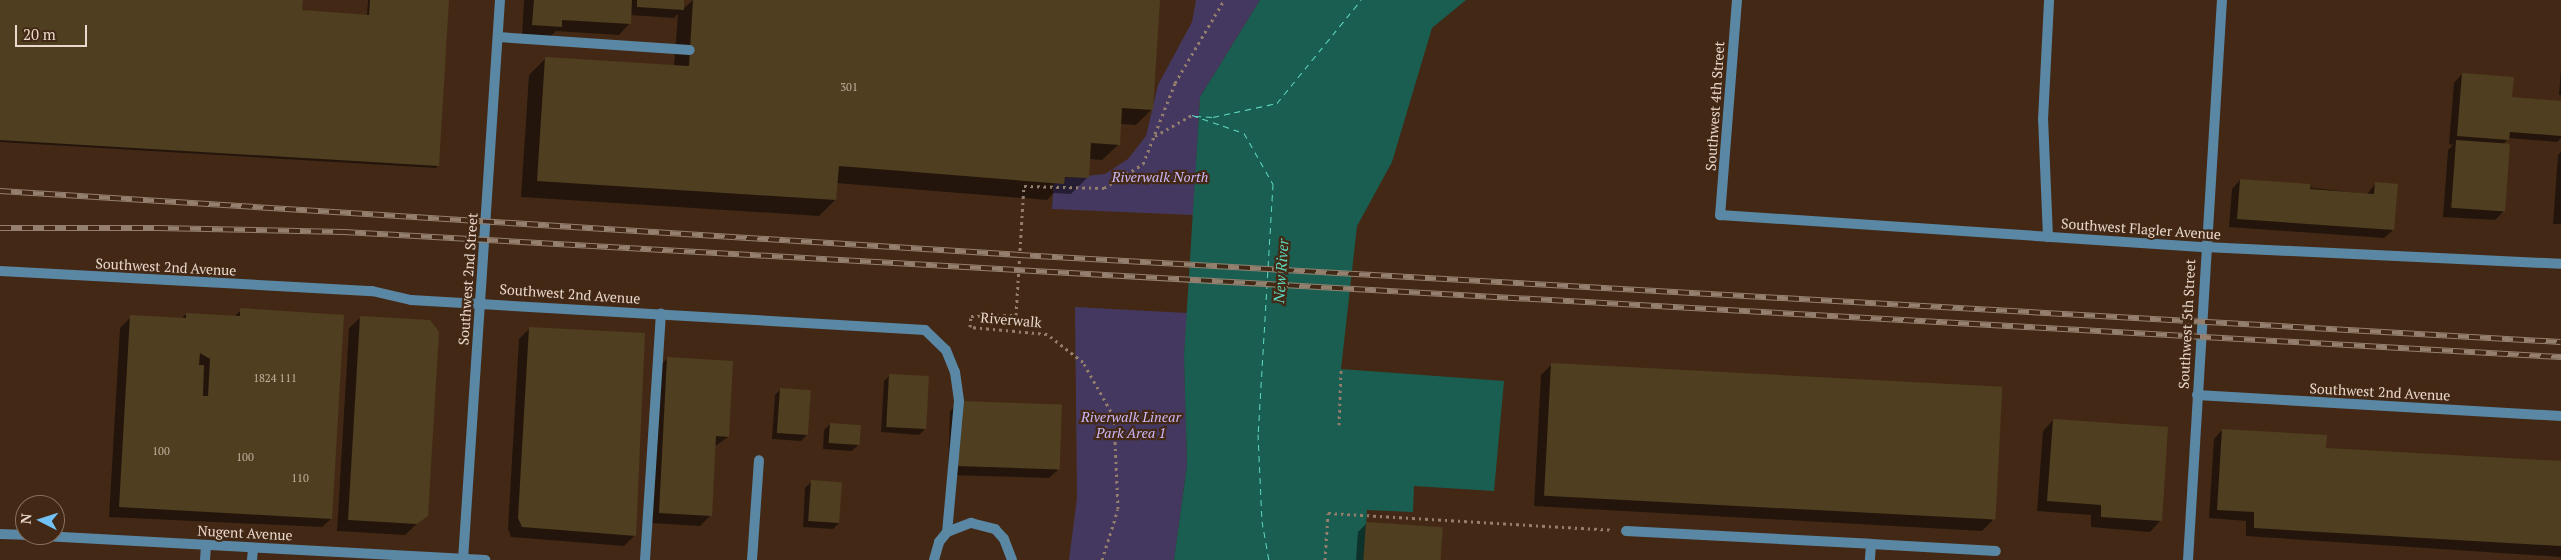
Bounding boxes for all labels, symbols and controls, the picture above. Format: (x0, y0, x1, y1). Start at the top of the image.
scale bar (18, 15, 90, 47)
text: 20 m (23, 24, 56, 44)
street label: Southwest 4th Street (1702, 41, 1728, 171)
house number: 301 (840, 80, 858, 94)
park label: Riverwalk North (1112, 169, 1208, 185)
street label: Southwest 2nd Street (455, 212, 481, 346)
street label: Southwest Flagler Avenue (2060, 215, 2222, 243)
water label: New River (1270, 238, 1292, 304)
street label: Southwest 2nd Avenue (95, 255, 237, 279)
street label: Southwest 5th Street (2175, 259, 2199, 389)
street label: Southwest 2nd Avenue (499, 281, 641, 307)
street label: Riverwalk (980, 309, 1042, 331)
house number: 1824 111 (253, 371, 297, 385)
street label: Southwest 2nd Avenue (2309, 380, 2451, 404)
park label: Riverwalk Linear Park Area 1 (1081, 409, 1181, 442)
house number: 100 (152, 444, 170, 458)
house number: 100 (236, 450, 254, 464)
house number: 110 (291, 471, 309, 485)
north arrow (15, 495, 65, 545)
text: N (16, 513, 35, 525)
street label: Nugent Avenue (197, 522, 293, 544)

